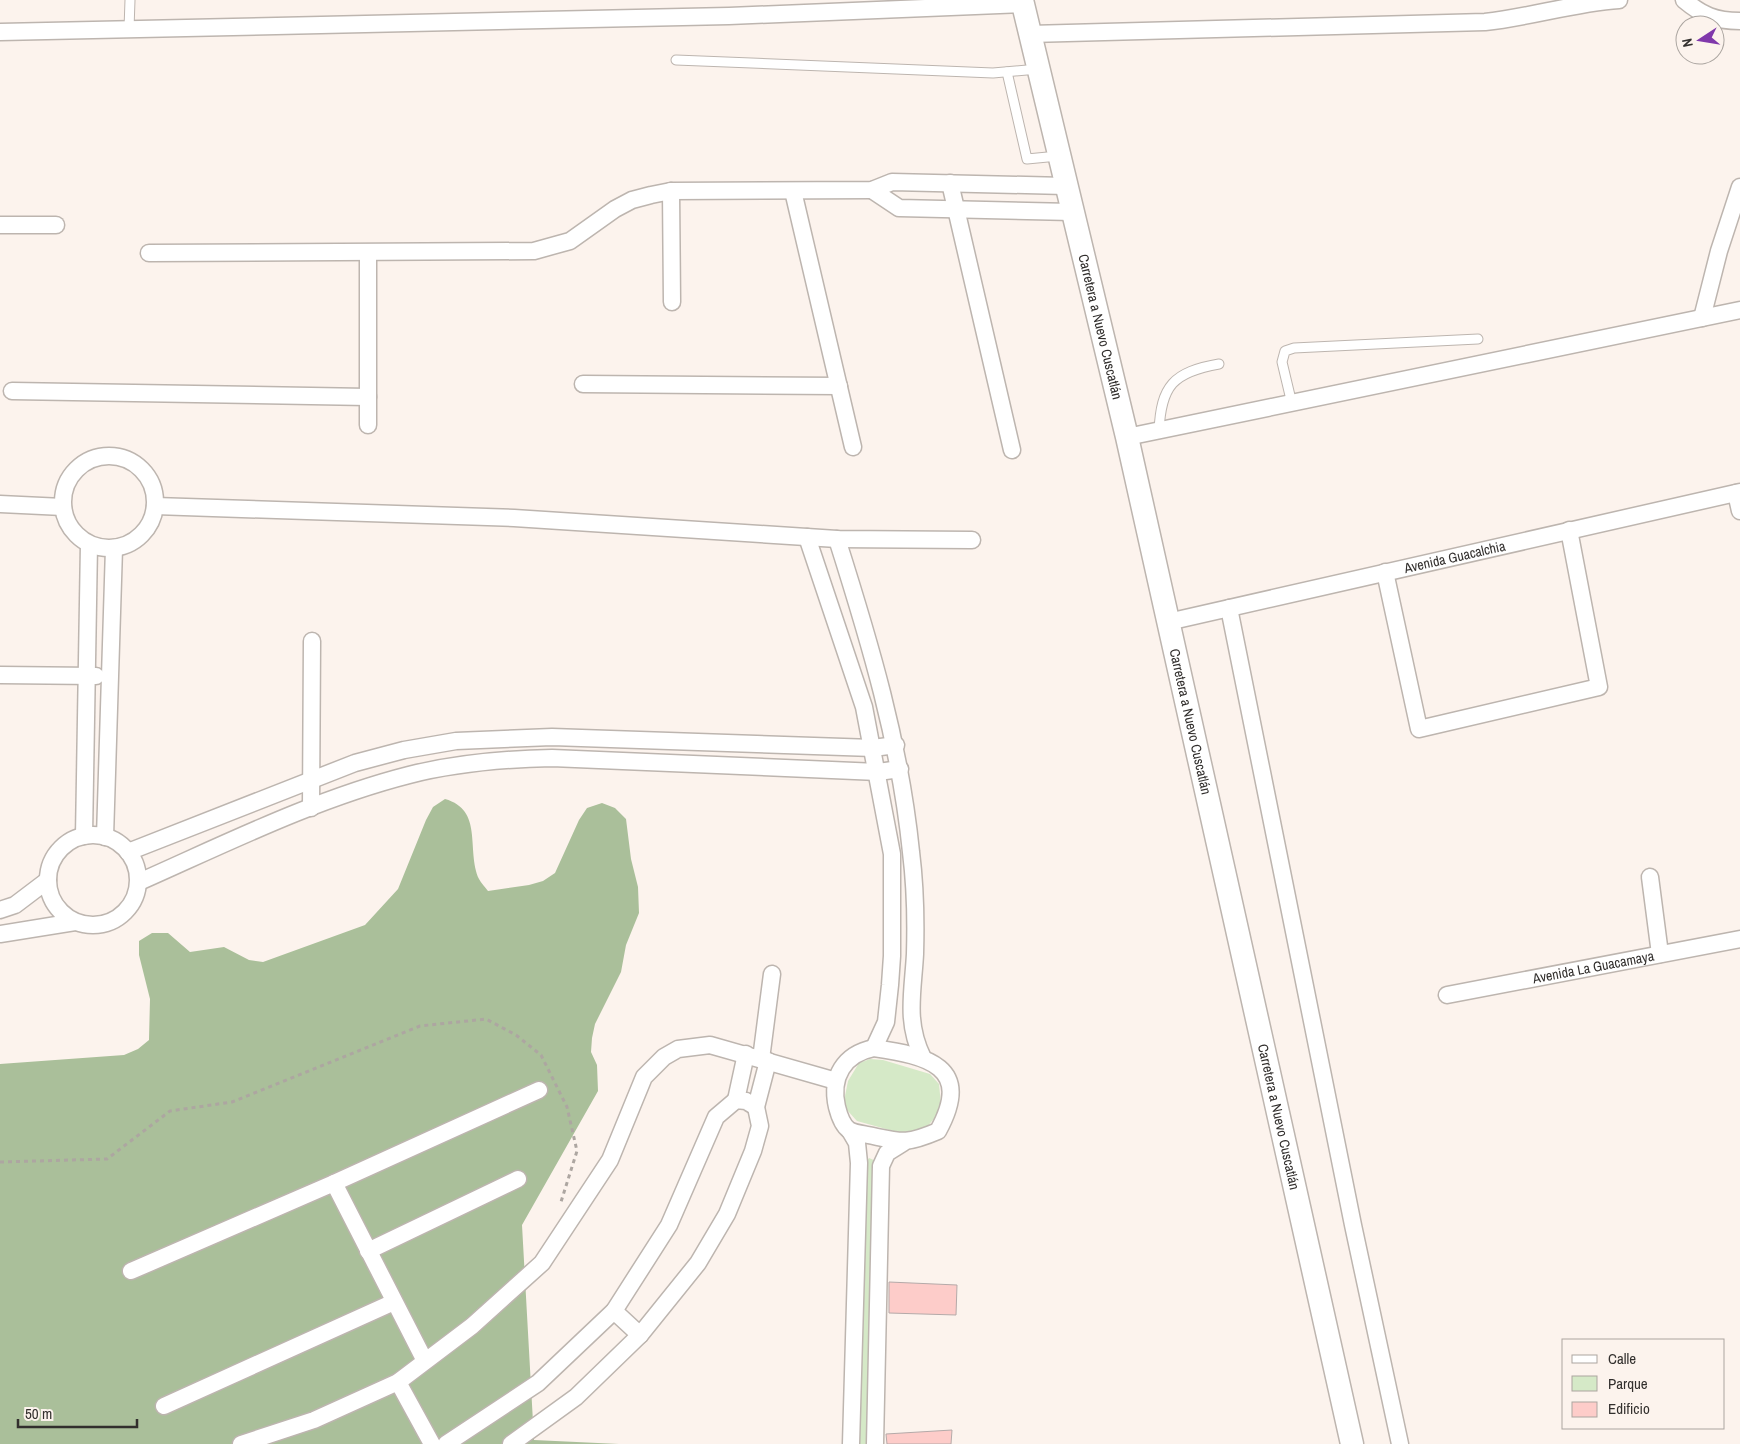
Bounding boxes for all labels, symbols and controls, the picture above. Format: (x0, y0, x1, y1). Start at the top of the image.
north arrow (1675, 15, 1725, 65)
text: N (1678, 37, 1697, 49)
street label: Carretera a Nuevo Cuscatlán (1074, 252, 1127, 401)
street label: Avenida Guacalchia (1401, 536, 1508, 577)
street label: Carretera a Nuevo Cuscatlán (1166, 647, 1216, 796)
street label: Avenida La Guacamaya (1530, 947, 1656, 988)
street label: Carretera a Nuevo Cuscatlán (1254, 1042, 1304, 1191)
legend (1562, 1339, 1725, 1429)
text: Calle (1608, 1348, 1636, 1369)
text: Parque (1608, 1373, 1648, 1394)
scale bar (18, 1396, 136, 1428)
text: Edificio (1608, 1398, 1650, 1419)
text: 50 m (25, 1403, 52, 1424)

